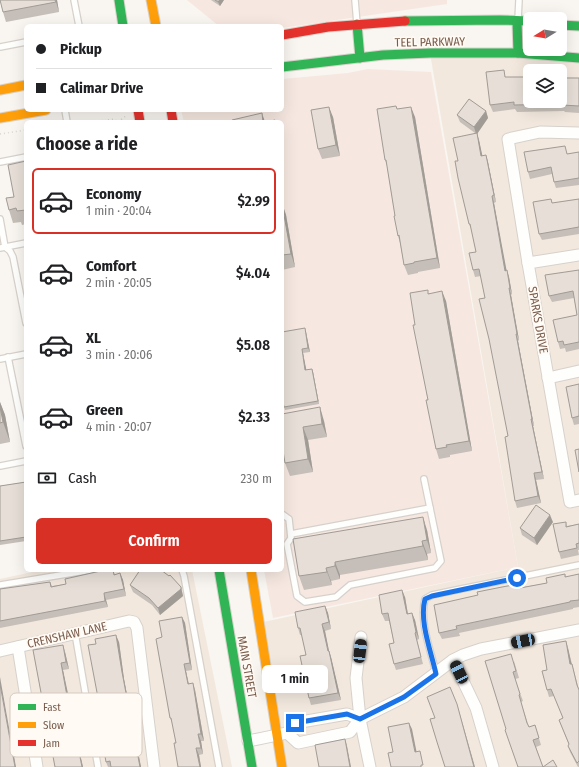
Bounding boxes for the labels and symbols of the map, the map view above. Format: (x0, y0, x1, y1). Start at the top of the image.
north arrow (523, 12, 567, 56)
street label: TEEL PARKWAY (395, 34, 465, 50)
street label: SPARKS DRIVE (525, 285, 551, 355)
route start (508, 569, 526, 587)
street label: CRENSHAW LANE (26, 619, 109, 651)
car (510, 633, 536, 649)
street label: MAIN STREET (235, 635, 259, 700)
car (353, 638, 367, 664)
car (448, 659, 470, 685)
callout: 1 min (262, 665, 328, 693)
legend (10, 693, 142, 757)
text: Fast (43, 701, 61, 714)
route end (286, 714, 304, 732)
text: Slow (43, 719, 64, 732)
text: Jam (43, 737, 60, 750)

